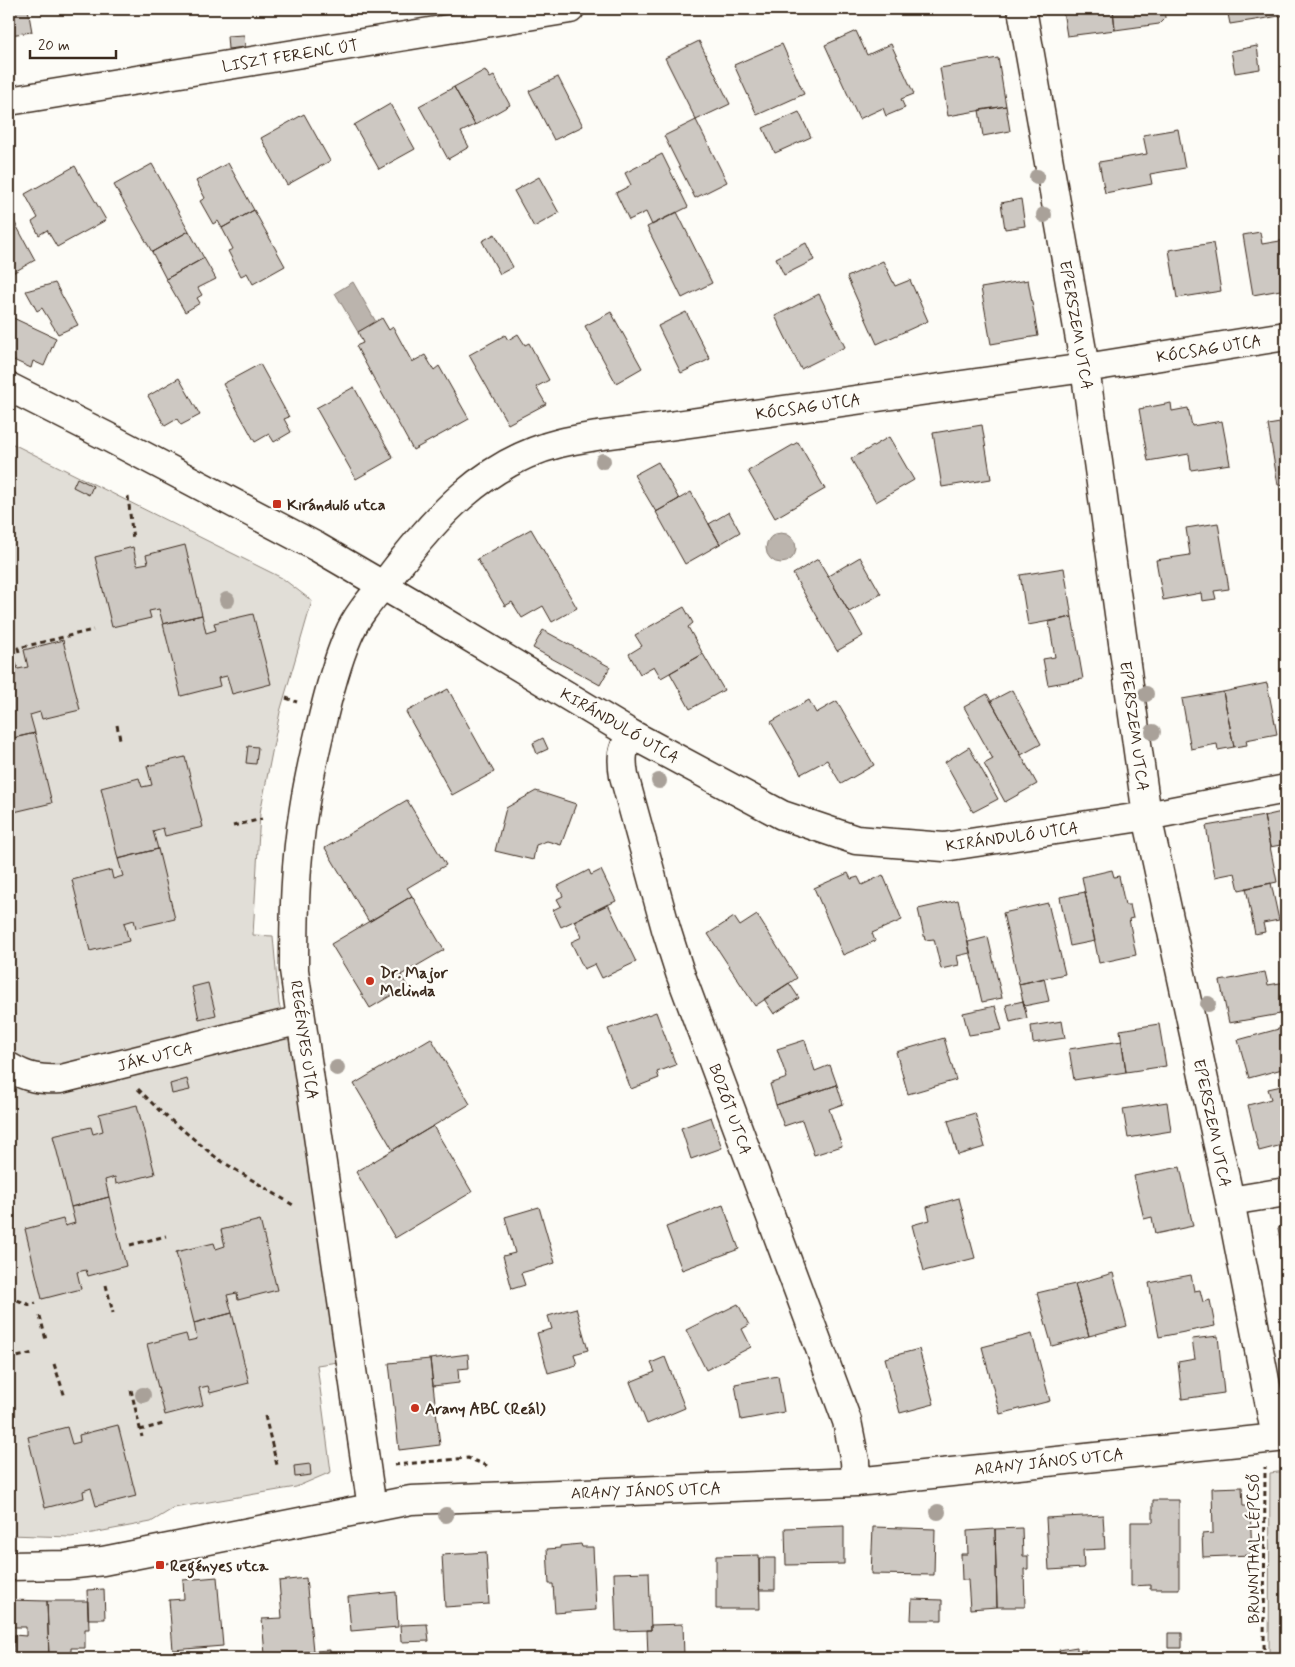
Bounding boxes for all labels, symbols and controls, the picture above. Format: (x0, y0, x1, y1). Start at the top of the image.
scale bar (30, 28, 116, 60)
street label: LISZT FERENC ÚT (221, 35, 360, 78)
text: 20 m (38, 36, 70, 56)
street label: EPERSZEM UTCA (1054, 259, 1097, 392)
street label: KÓCSAG UTCA (1155, 331, 1263, 368)
street label: KÓCSAG UTCA (754, 390, 862, 425)
place label: Kiránduló utca (287, 495, 386, 516)
marker: Kiránduló utca (271, 498, 283, 510)
street label: EPERSZEM UTCA (1114, 660, 1153, 792)
street label: KIRÁNDULÓ UTCA (556, 684, 682, 769)
street label: KIRÁNDULÓ UTCA (945, 818, 1080, 857)
place label: Dr. Major Melinda (380, 963, 448, 1002)
marker: Dr. Major Melinda (364, 975, 376, 987)
street label: REGÉNYES UTCA (285, 979, 322, 1101)
street label: JÁK UTCA (115, 1038, 195, 1077)
street label: EPERSZEM UTCA (1188, 1057, 1235, 1190)
street label: BOZÓT UTCA (703, 1061, 756, 1158)
place label: Arany ABC (Reál) (425, 1399, 546, 1420)
marker: Arany ABC (Reál) (409, 1402, 421, 1414)
street label: ARANY JÁNOS UTCA (973, 1444, 1125, 1481)
street label: BRUNNTHAL LÉPCSŐ (1244, 1472, 1265, 1624)
street label: ARANY JÁNOS UTCA (571, 1478, 722, 1505)
place label: Regényes utca (170, 1556, 269, 1579)
marker: Regényes utca (154, 1559, 166, 1571)

